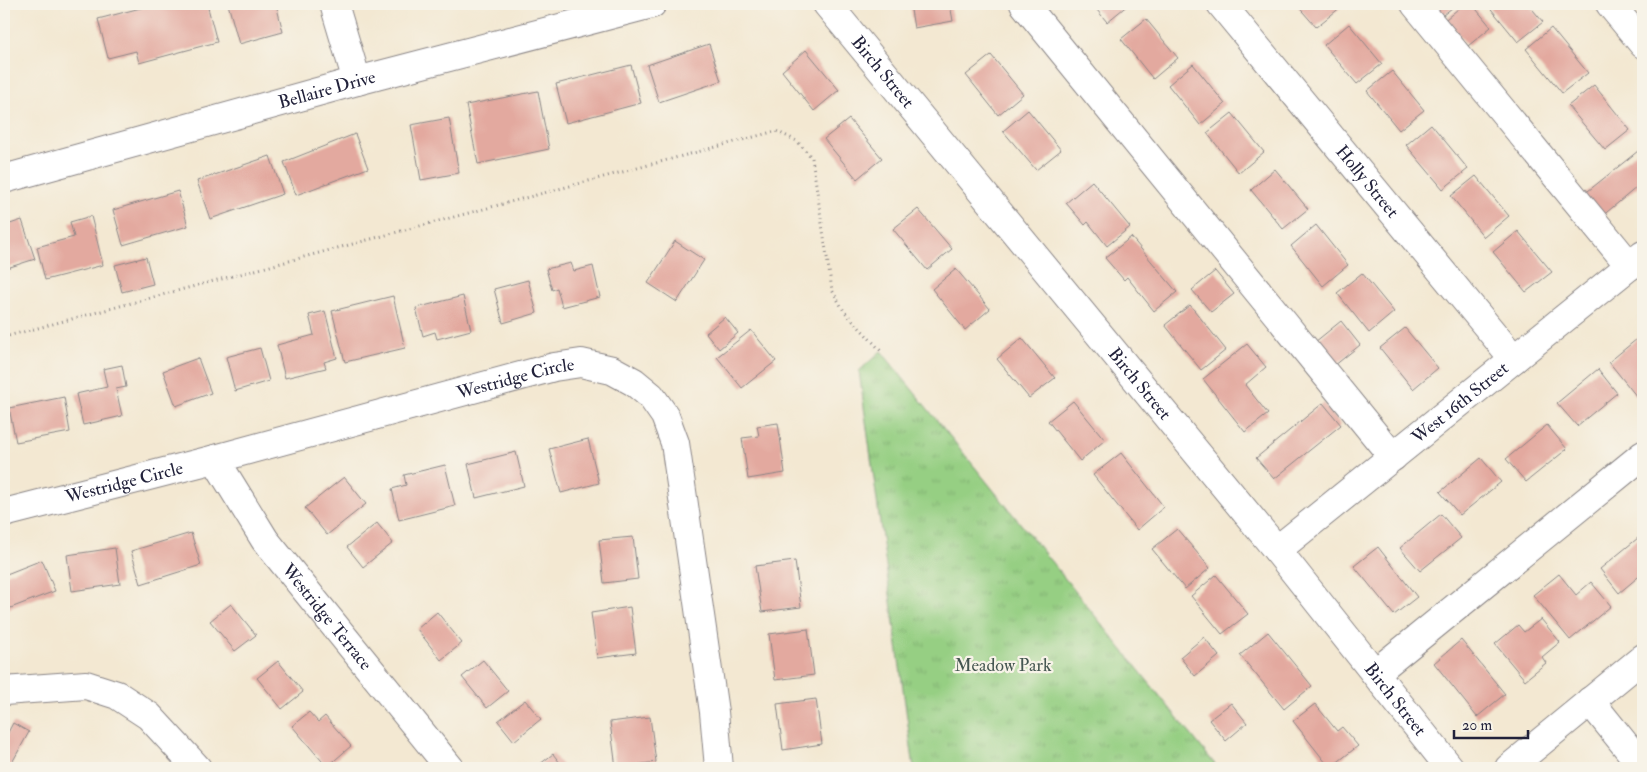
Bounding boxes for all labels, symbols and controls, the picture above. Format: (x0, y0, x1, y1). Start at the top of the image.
street label: Birch Street (846, 31, 919, 113)
street label: Bellaire Drive (276, 66, 379, 114)
street label: Holly Street (1330, 141, 1404, 223)
street label: Birch Street (1103, 343, 1176, 425)
street label: Westridge Circle (453, 353, 576, 405)
street label: West 16th Street (1406, 357, 1514, 450)
street label: Westridge Circle (62, 457, 186, 509)
street label: Westridge Terrace (276, 558, 377, 676)
park label: Meadow Park (954, 654, 1052, 677)
street label: Birch Street (1359, 658, 1431, 741)
scale bar (1454, 707, 1528, 739)
text: 20 m (1462, 716, 1492, 735)

